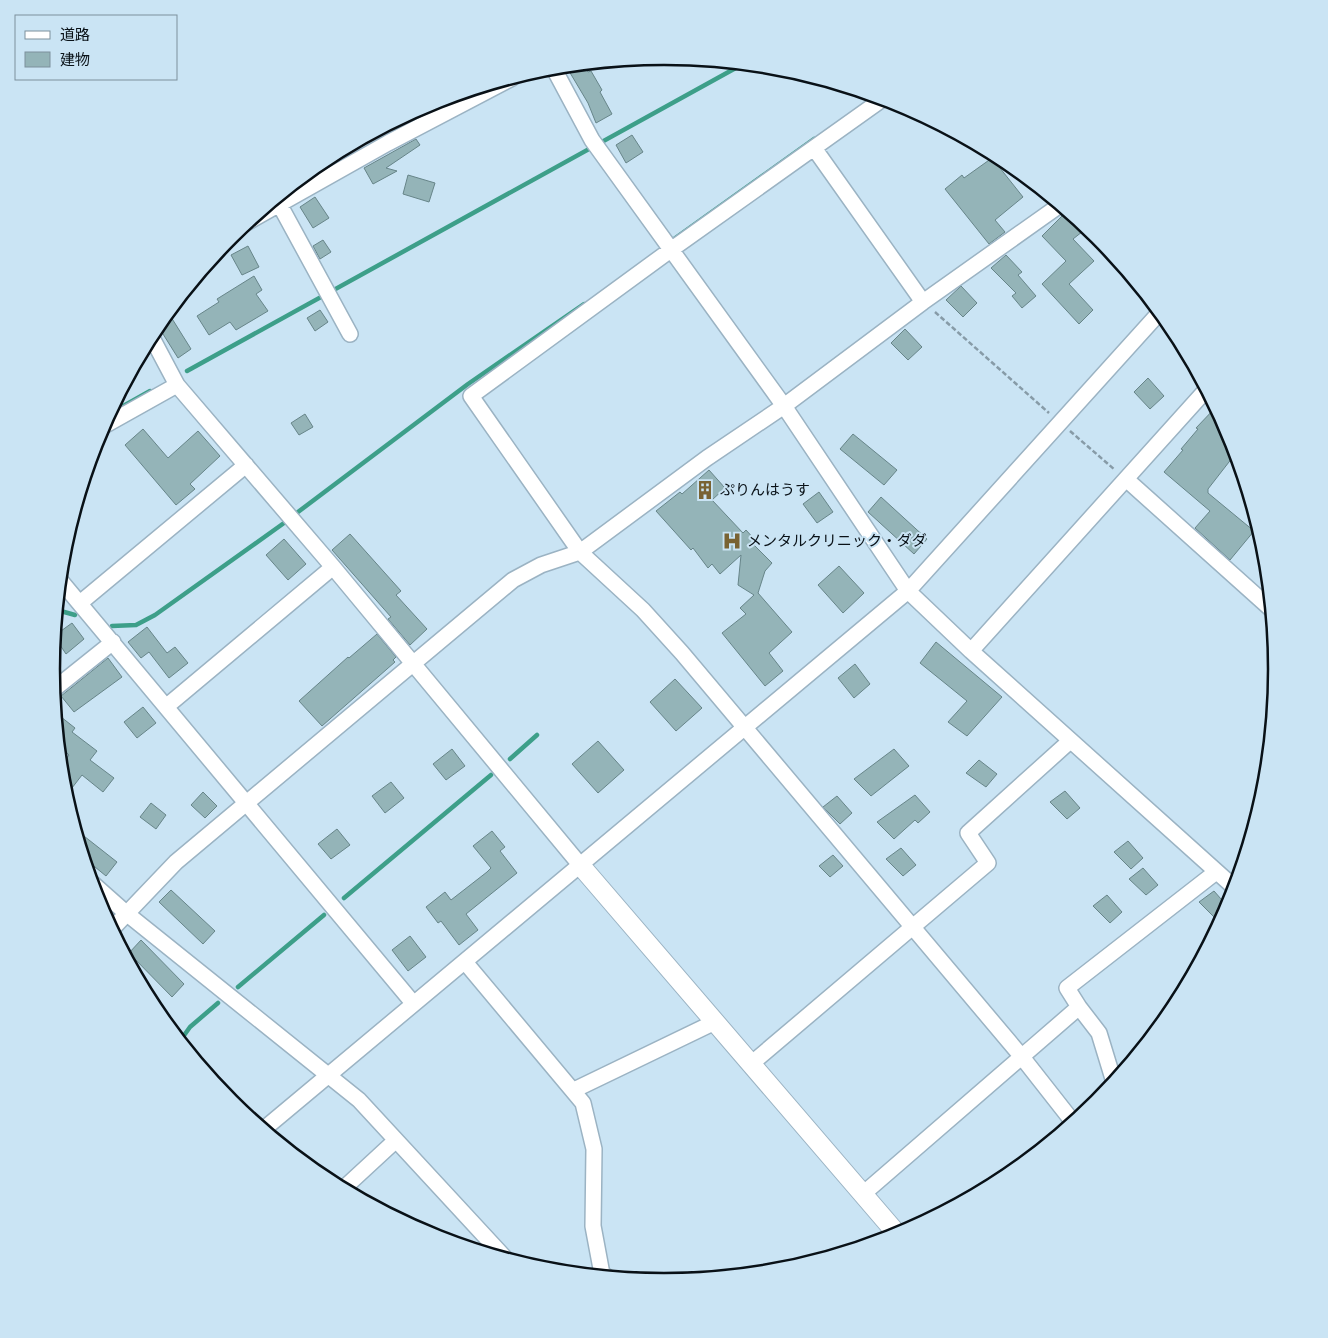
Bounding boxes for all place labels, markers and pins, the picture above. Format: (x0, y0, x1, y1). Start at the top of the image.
building icon: ぷりんはうす (694, 479, 716, 501)
place label: ぷりんはうす (720, 481, 810, 499)
hospital icon: メンタルクリニック・ダダ (721, 530, 743, 552)
place label: メンタルクリニック・ダダ (747, 532, 927, 550)

